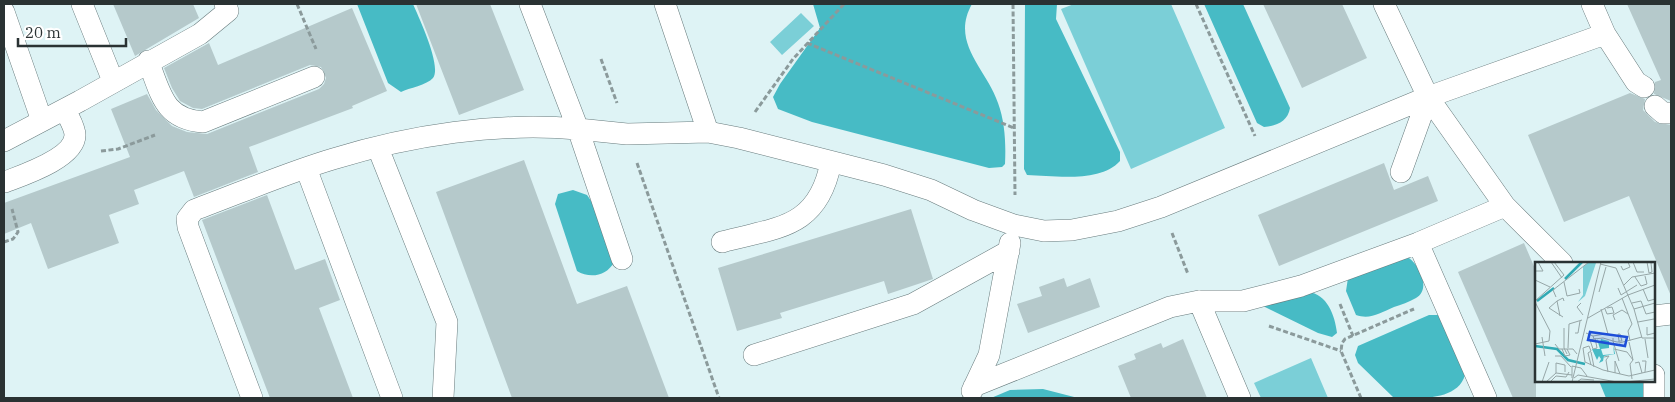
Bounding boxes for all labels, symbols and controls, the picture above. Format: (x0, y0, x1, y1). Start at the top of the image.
scale bar (18, 15, 125, 47)
text: 20 m (25, 23, 61, 42)
inset map (1535, 262, 1655, 382)

